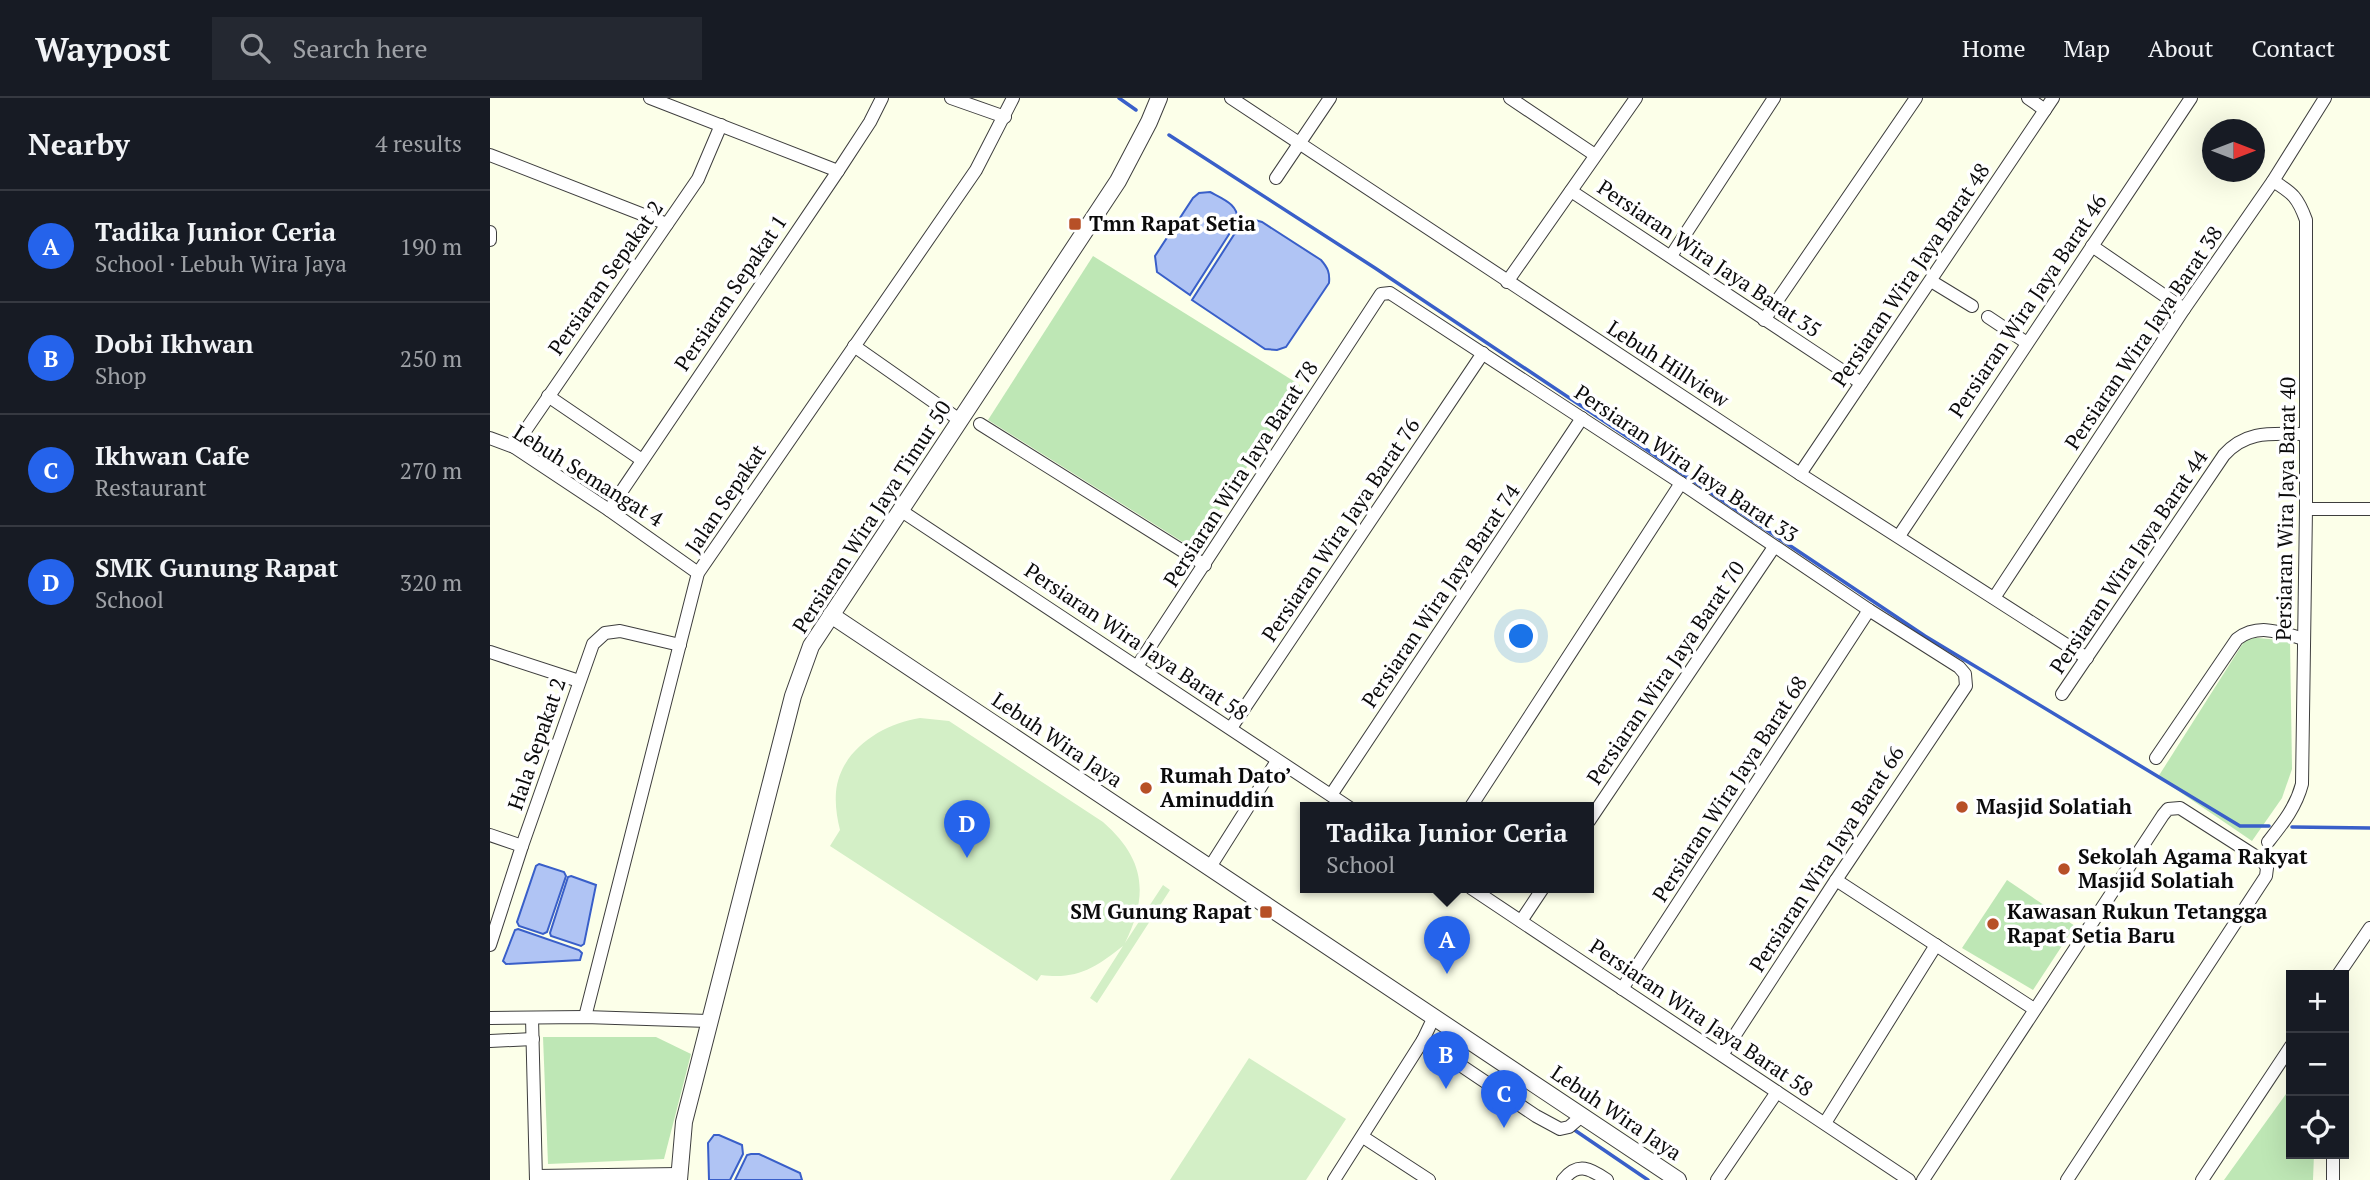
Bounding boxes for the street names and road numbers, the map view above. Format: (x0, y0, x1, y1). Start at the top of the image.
street label: Persiaran Wira Jaya Barat 48 (1825, 157, 1996, 392)
street label: Persiaran Wira Jaya Barat 35 (1592, 173, 1827, 344)
street label: Persiaran Wira Jaya Barat 46 (1942, 188, 2113, 423)
street label: Persiaran Sepakat 2 (541, 195, 669, 360)
street label: Persiaran Sepakat 1 (668, 209, 793, 376)
street label: Persiaran Wira Jaya Barat 38 (2058, 220, 2229, 455)
street label: Lebuh Hillview (1602, 313, 1735, 413)
street label: Persiaran Wira Jaya Barat 78 (1157, 355, 1324, 592)
street label: Persiaran Wira Jaya Barat 40 (2269, 377, 2301, 641)
street label: Persiaran Wira Jaya Barat 33 (1569, 378, 1804, 549)
street label: Persiaran Wira Jaya Timur 50 (785, 395, 957, 638)
street label: Persiaran Wira Jaya Barat 76 (1255, 412, 1426, 647)
street label: Lebuh Semangat 4 (508, 418, 669, 533)
street label: Jalan Sepakat (678, 438, 772, 558)
street label: Persiaran Wira Jaya Barat 44 (2043, 444, 2214, 679)
street label: Persiaran Wira Jaya Barat 74 (1355, 478, 1526, 713)
street label: Persiaran Wira Jaya Barat 70 (1580, 555, 1751, 790)
street label: Persiaran Wira Jaya Barat 58 (1019, 556, 1254, 727)
street label: Persiaran Wira Jaya Barat 68 (1646, 670, 1813, 907)
street label: Hala Sepakat 2 (500, 674, 572, 813)
street label: Lebuh Wira Jaya (987, 685, 1129, 793)
street label: Persiaran Wira Jaya Barat 66 (1743, 740, 1910, 977)
street label: Persiaran Wira Jaya Barat 58 (1584, 932, 1819, 1103)
street label: Lebuh Wira Jaya (1546, 1058, 1688, 1166)

